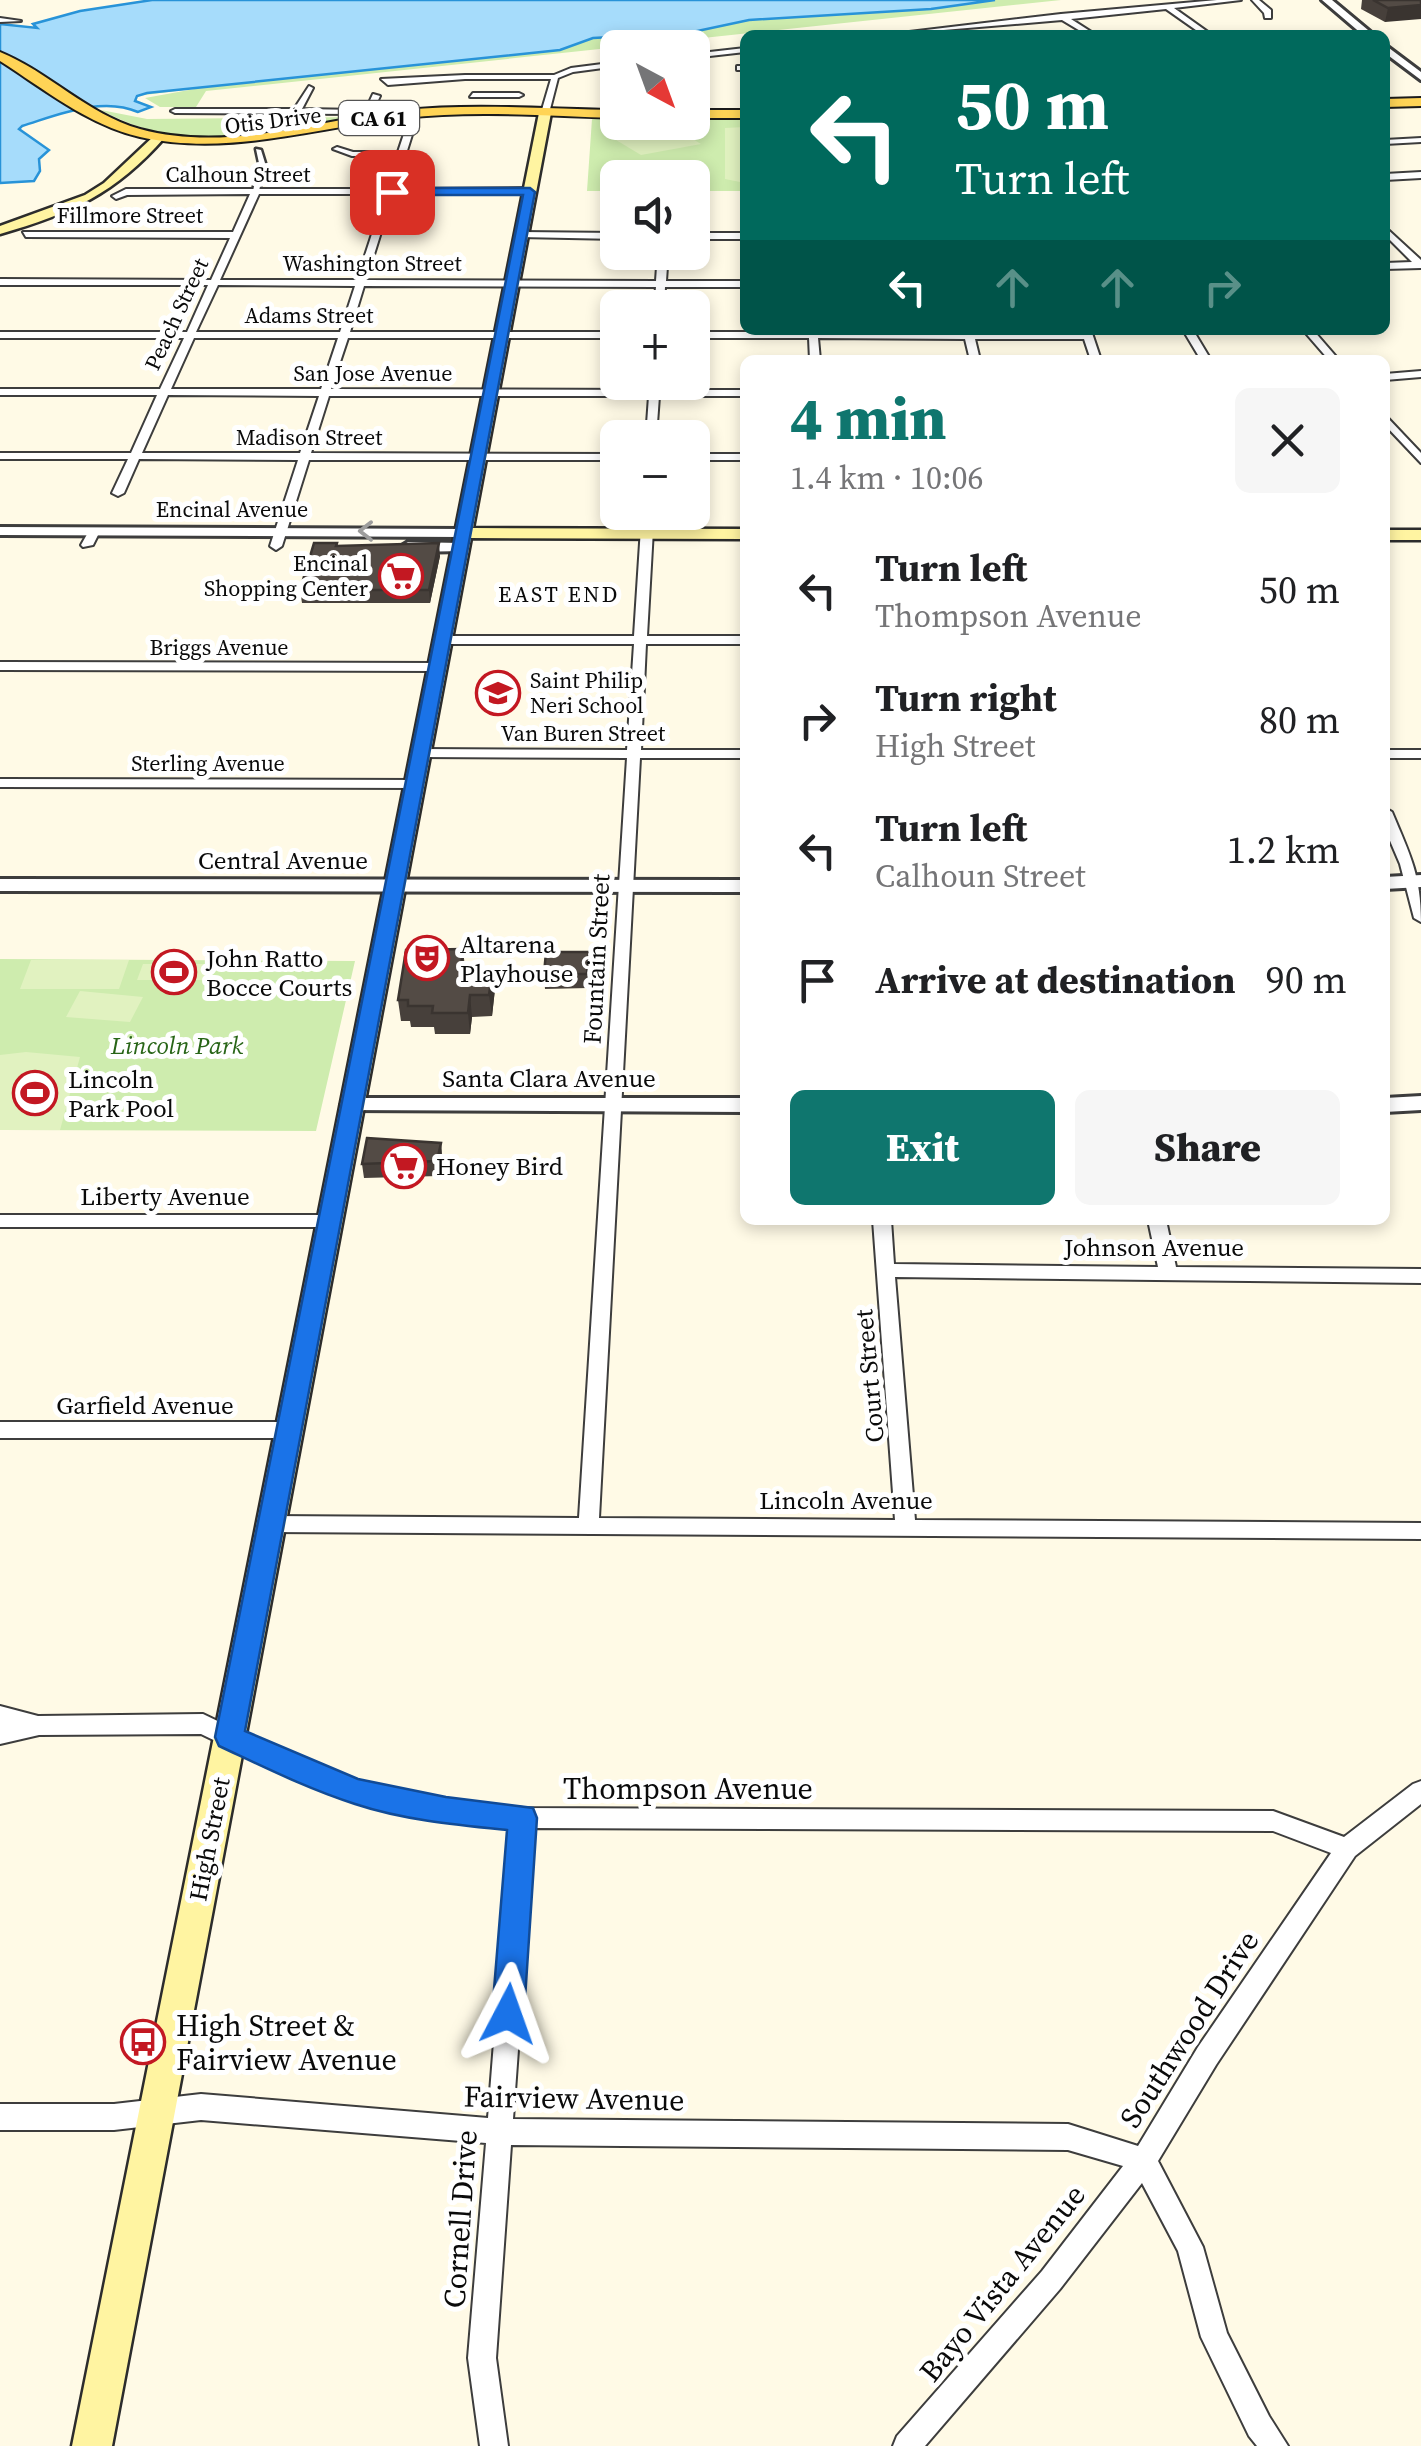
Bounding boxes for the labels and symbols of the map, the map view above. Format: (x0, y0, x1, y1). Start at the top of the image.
north arrow (600, 30, 710, 140)
street label: Otis Drive (223, 99, 323, 141)
road number: CA 61 (339, 101, 419, 135)
pin (350, 150, 435, 235)
street label: Calhoun Street (166, 159, 311, 189)
street label: Fillmore Street (57, 200, 204, 230)
street label: Washington Street (282, 248, 462, 278)
street label: Peach Street (137, 252, 215, 375)
street label: Adams Street (245, 300, 374, 330)
street label: San Jose Avenue (294, 358, 452, 388)
street label: Madison Street (236, 422, 383, 452)
street label: Encinal Avenue (156, 494, 308, 524)
one-way arrow (357, 520, 372, 542)
place label: Encinal Shopping Center (204, 548, 369, 603)
supermarket icon: Encinal Shopping Center (378, 553, 424, 599)
district label: EAST END (498, 579, 620, 609)
street label: Briggs Avenue (149, 632, 289, 662)
place label: Saint Philip Neri School (530, 665, 644, 720)
school or university icon: Saint Philip Neri School (475, 670, 521, 716)
street label: Van Buren Street (501, 718, 666, 748)
street label: Sterling Avenue (131, 748, 285, 778)
street label: Central Avenue (198, 843, 368, 877)
street label: Fountain Street (575, 872, 617, 1045)
place label: Altarena Playhouse (460, 927, 573, 990)
theatre icon: Altarena Playhouse (404, 935, 450, 981)
place label: John Ratto Bocce Courts (205, 941, 352, 1004)
sports icon: John Ratto Bocce Courts (151, 949, 197, 995)
park label: Lincoln Park (110, 1028, 243, 1062)
street label: Santa Clara Avenue (442, 1061, 656, 1095)
place label: Lincoln Park Pool (68, 1062, 174, 1125)
sports icon: Lincoln Park Pool (12, 1070, 58, 1116)
supermarket icon: Honey Bird (381, 1143, 427, 1189)
place label: Honey Bird (436, 1149, 563, 1183)
street label: Liberty Avenue (80, 1179, 250, 1213)
street label: Johnson Avenue (1063, 1230, 1244, 1264)
street label: Court Street (846, 1307, 892, 1444)
street label: Garfield Avenue (56, 1388, 234, 1422)
street label: Lincoln Avenue (759, 1483, 933, 1517)
street label: Thompson Avenue (563, 1768, 813, 1809)
street label: High Street (180, 1773, 238, 1904)
street label: Southwood Drive (1110, 1922, 1268, 2136)
position arrow (456, 1962, 560, 2066)
place label: High Street & Fairview Avenue (176, 2005, 397, 2080)
bus stop icon: High Street & Fairview Avenue (120, 2019, 166, 2065)
street label: Fairview Avenue (463, 2076, 685, 2120)
street label: Cornell Drive (433, 2129, 487, 2309)
street label: Bayo Vista Avenue (910, 2176, 1094, 2390)

